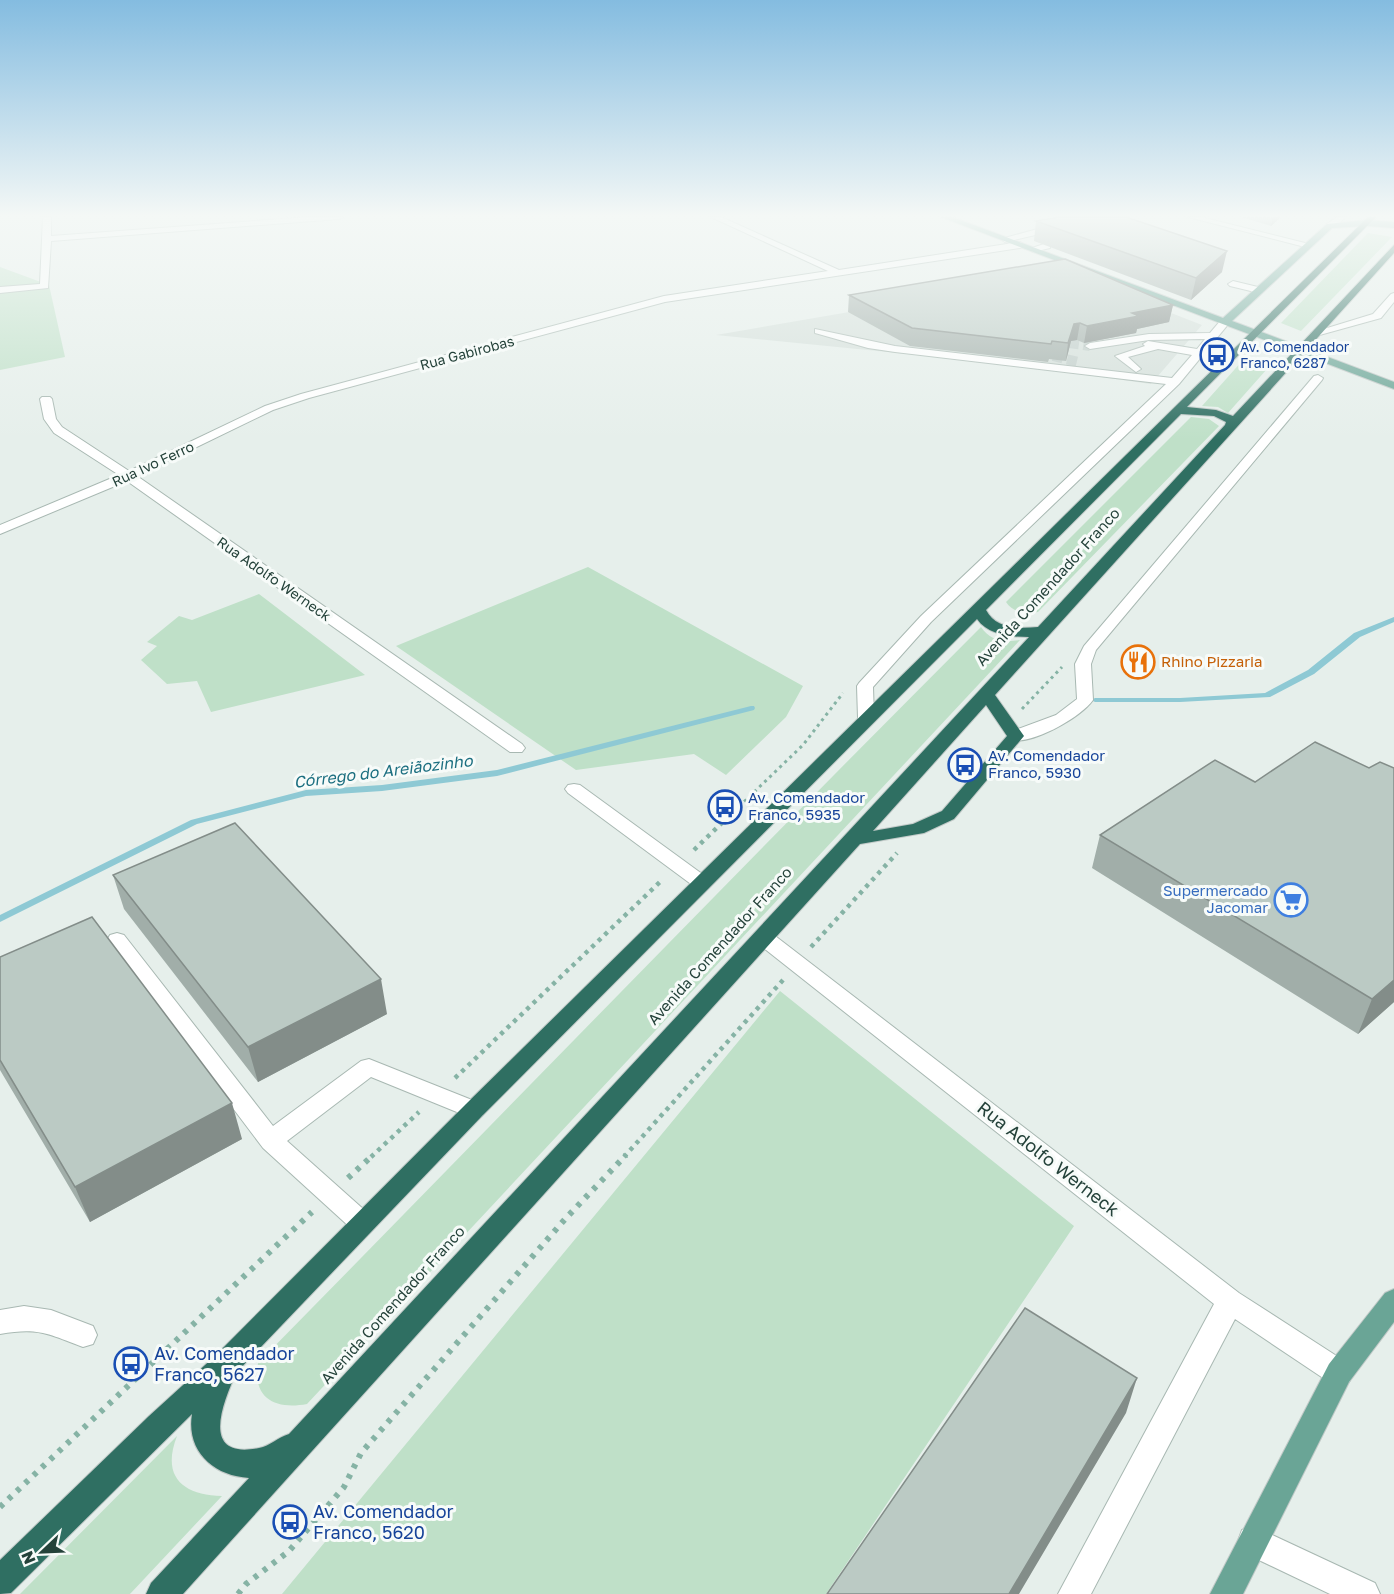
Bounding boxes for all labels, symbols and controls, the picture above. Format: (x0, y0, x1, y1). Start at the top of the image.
street label: Rua Gabirobas (418, 332, 516, 373)
bus stop icon: Av. Comendador Franco, 6287 (1199, 337, 1235, 373)
place label: Av. Comendador Franco, 6287 (1240, 338, 1350, 371)
street label: Rua Ivo Ferro (109, 437, 196, 490)
street label: Avenida Comendador Franco (972, 504, 1123, 669)
street label: Rua Adolfo Werneck (214, 533, 335, 624)
restaurant icon: Rhino Pizzaria (1120, 644, 1156, 680)
place label: Rhino Pizzaria (1161, 652, 1263, 670)
place label: Av. Comendador Franco, 5930 (988, 746, 1105, 781)
bus stop icon: Av. Comendador Franco, 5930 (947, 747, 983, 783)
water label: Córrego do Areiãozinho (293, 750, 475, 792)
place label: Av. Comendador Franco, 5935 (748, 788, 865, 823)
bus stop icon: Av. Comendador Franco, 5935 (707, 789, 743, 825)
street label: Avenida Comendador Franco (644, 863, 795, 1028)
place label: Supermercado Jacomar (1163, 881, 1268, 916)
supermarket icon: Supermercado Jacomar (1273, 882, 1309, 918)
street label: Rua Adolfo Werneck (973, 1096, 1124, 1220)
street label: Avenida Comendador Franco (317, 1222, 468, 1387)
place label: Av. Comendador Franco, 5627 (154, 1342, 295, 1385)
bus stop icon: Av. Comendador Franco, 5627 (113, 1346, 149, 1382)
place label: Av. Comendador Franco, 5620 (313, 1500, 454, 1543)
bus stop icon: Av. Comendador Franco, 5620 (272, 1504, 308, 1540)
north arrow (12, 1522, 72, 1582)
text: N (17, 1548, 40, 1567)

